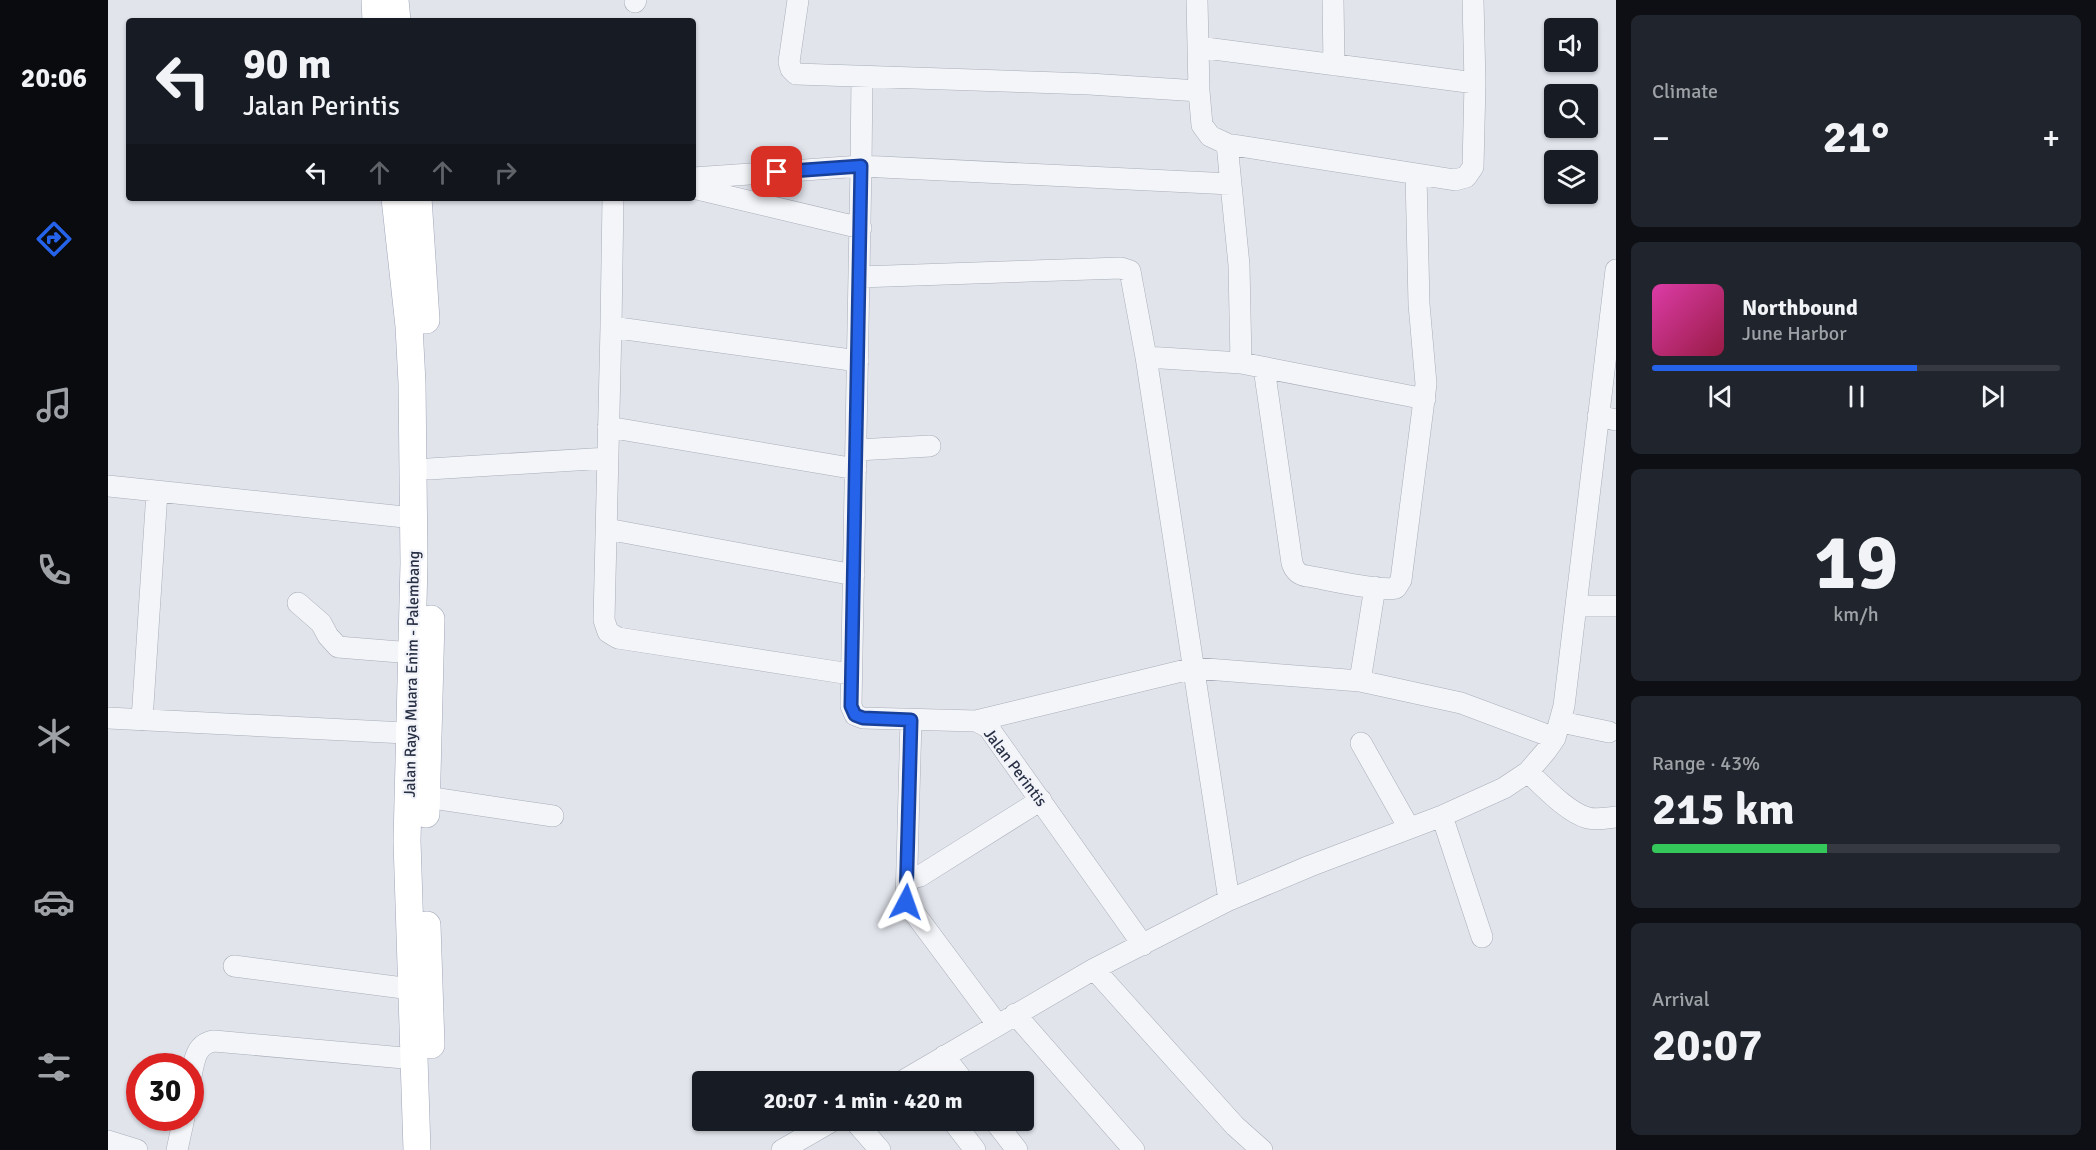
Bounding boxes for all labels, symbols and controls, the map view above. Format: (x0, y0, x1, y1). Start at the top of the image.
map controls (1544, 18, 1598, 204)
button: sound (1544, 18, 1598, 72)
text: 90 m (243, 39, 332, 90)
icon: left (144, 42, 222, 120)
text: 20:06 (21, 62, 87, 95)
text: Climate (1652, 79, 1718, 104)
button: search (1544, 84, 1598, 138)
text: Jalan Perintis (243, 90, 400, 123)
text: 21° (1823, 110, 1889, 165)
text: − (1652, 118, 1670, 159)
text: + (2042, 118, 2060, 159)
pin (751, 146, 802, 197)
button: layers (1544, 150, 1598, 204)
icon: arrive (760, 155, 793, 188)
icon: left (300, 156, 333, 189)
icon: ahead (363, 156, 396, 189)
icon: ahead (426, 156, 459, 189)
icon: right (489, 156, 522, 189)
icon: directions (33, 218, 75, 260)
text: Northbound (1742, 294, 1858, 321)
text: June Harbor (1742, 321, 1847, 346)
icon: previous (1704, 380, 1737, 413)
icon: pause (1840, 380, 1873, 413)
icon: next (1976, 380, 2009, 413)
icon: music (33, 384, 75, 426)
text: 19 (1814, 515, 1898, 611)
icon: phone (33, 549, 75, 591)
street label: Jalan Raya Muara Enim - Palembang (400, 550, 424, 798)
text: km/h (1833, 602, 1879, 627)
icon: climate (33, 715, 75, 757)
street label: Jalan Perintis (979, 724, 1051, 811)
text: Range · 43% (1652, 751, 1760, 776)
text: 215 km (1652, 782, 1795, 837)
position arrow (874, 870, 938, 934)
icon: car (33, 881, 75, 923)
text: Arrival (1652, 987, 1710, 1012)
text: 20:07 (1652, 1018, 1762, 1073)
icon: filters (33, 1046, 75, 1088)
speed limit sign: 30 (126, 1053, 204, 1131)
text: 20:07 · 1 min · 420 m (763, 1087, 963, 1114)

